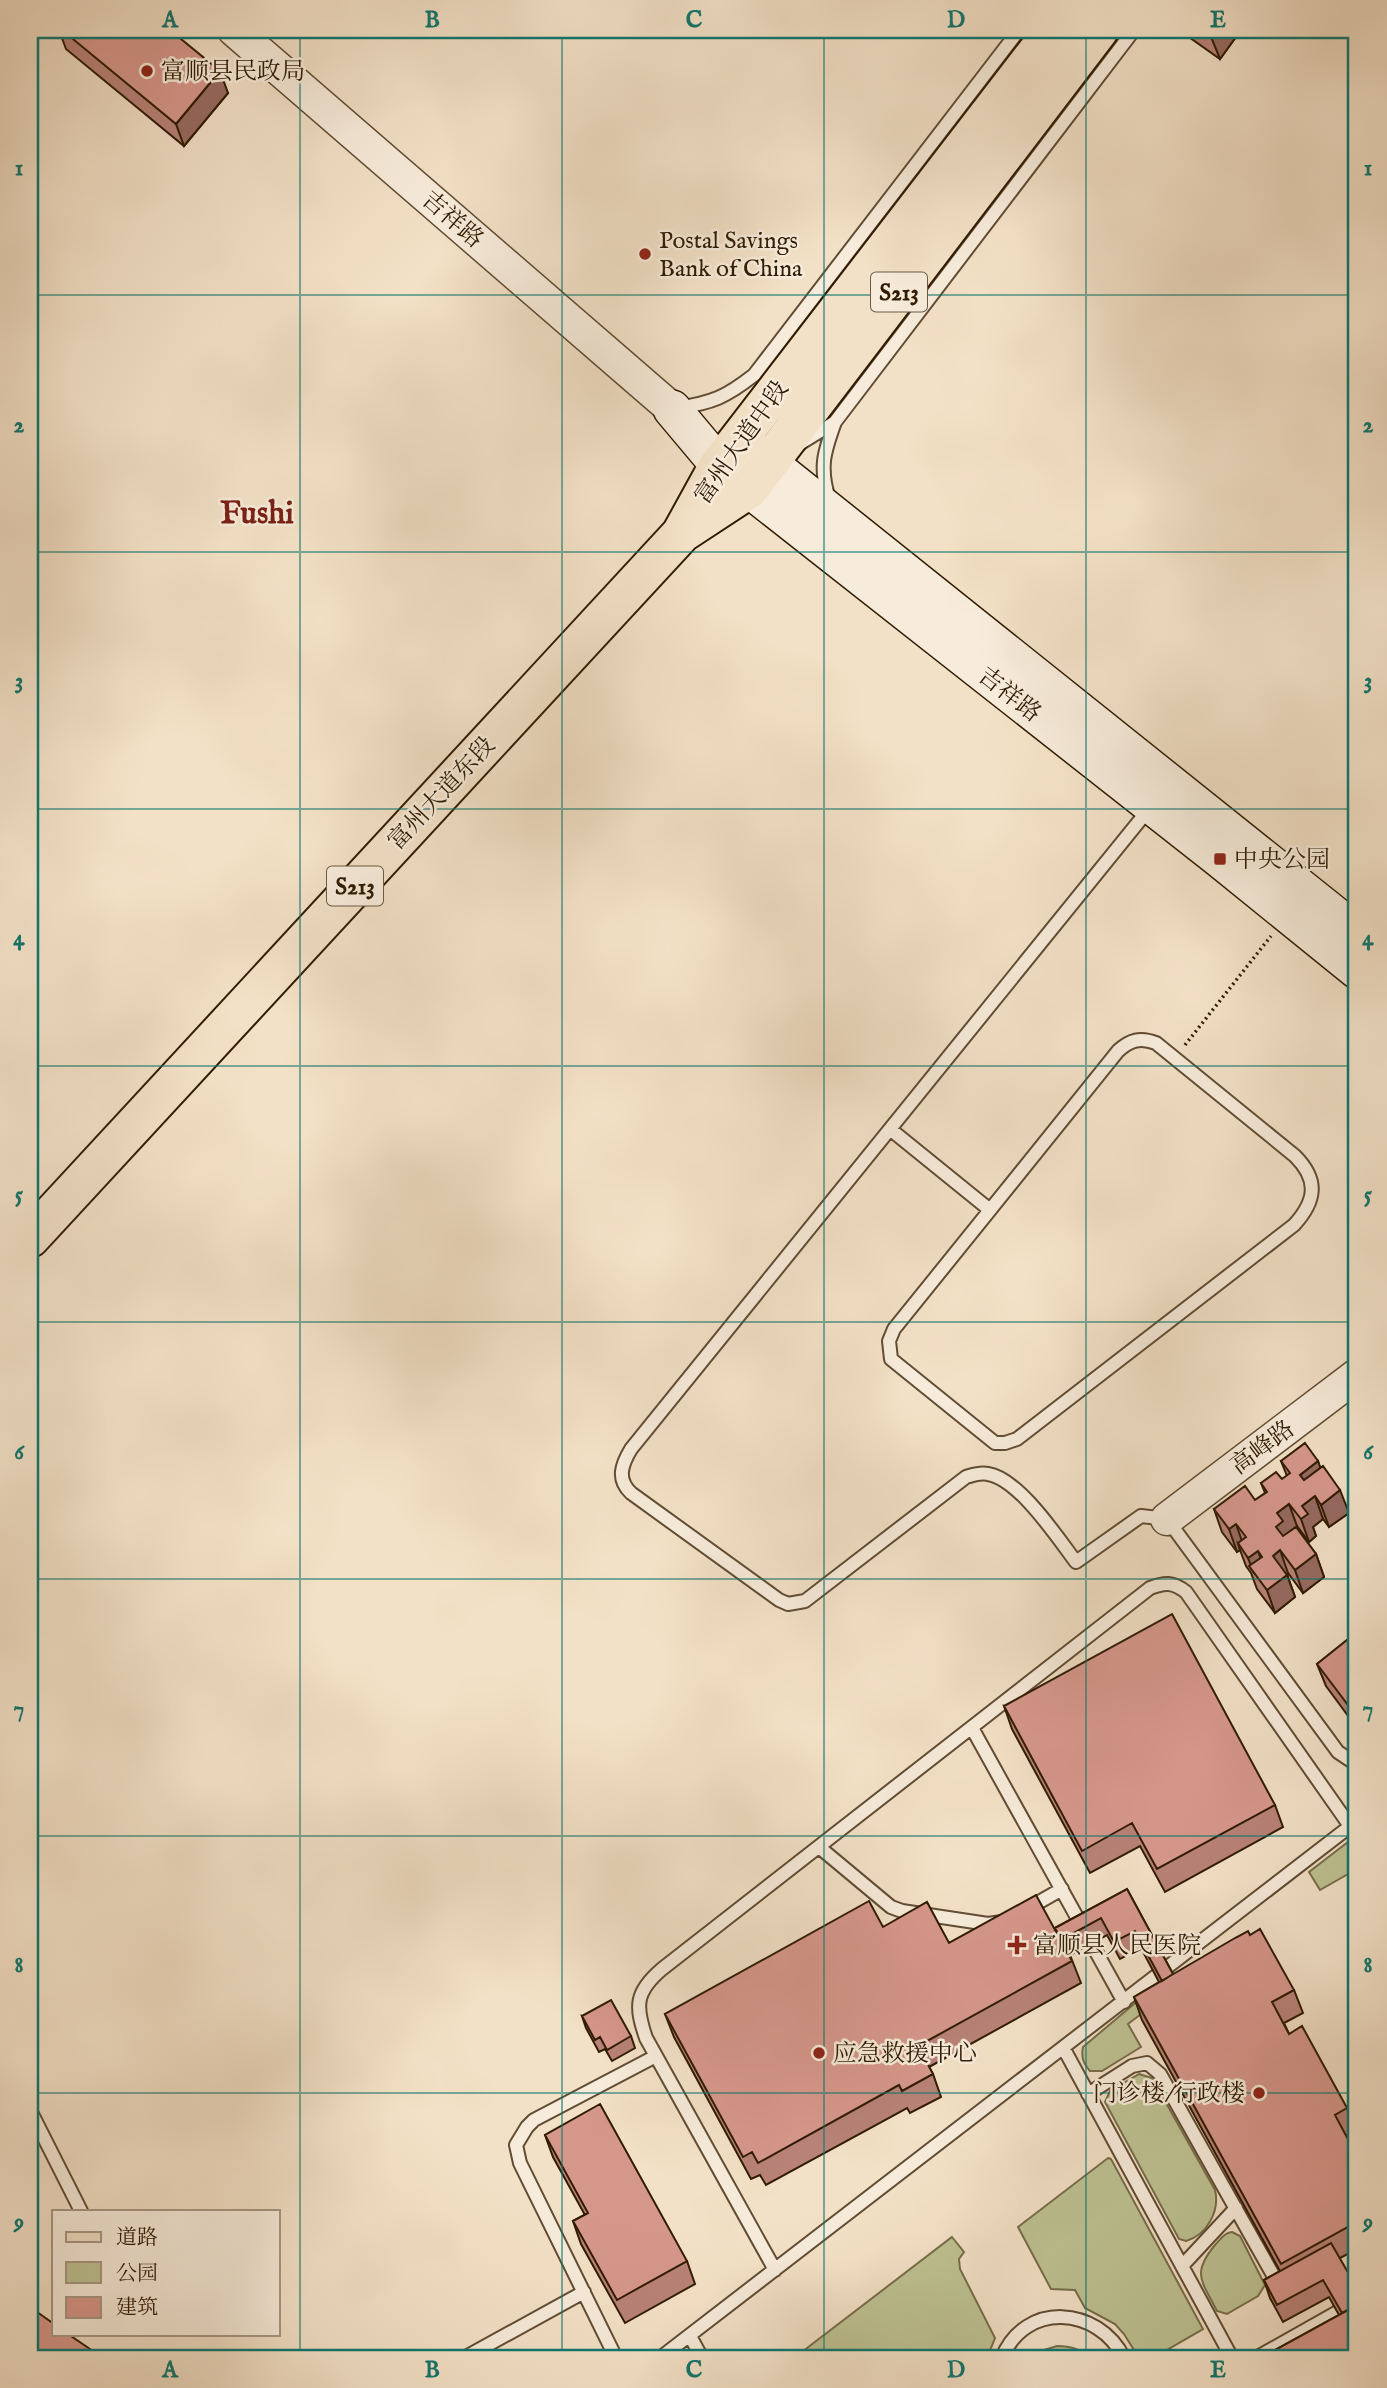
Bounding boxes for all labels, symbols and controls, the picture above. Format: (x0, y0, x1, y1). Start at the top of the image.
text: A (161, 6, 179, 35)
text: B (424, 6, 440, 35)
text: C (686, 6, 703, 35)
text: D (947, 6, 965, 35)
text: E (1210, 6, 1226, 35)
place label: 富顺县民政局 (161, 57, 305, 88)
marker: 富顺县民政局 (139, 63, 155, 79)
text: 1 (15, 154, 23, 183)
text: 1 (1364, 154, 1372, 183)
street label: 吉祥路 (415, 185, 489, 255)
place label: Postal Savings Bank of China (659, 226, 803, 285)
marker: Postal Savings Bank of China (637, 246, 653, 262)
road number: S213 (871, 272, 927, 312)
street label: 富州大道中段 (688, 375, 796, 511)
text: 2 (14, 411, 25, 440)
text: 2 (1363, 411, 1374, 440)
district label: Fushi (220, 494, 294, 535)
street label: 吉祥路 (971, 661, 1047, 730)
text: 3 (15, 667, 23, 696)
text: 3 (1364, 667, 1372, 696)
street label: 富州大道东段 (382, 731, 503, 857)
place label: 中央公园 (1234, 845, 1330, 876)
marker: 中央公园 (1212, 851, 1228, 867)
road number: S213 (327, 866, 383, 906)
text: 4 (13, 924, 25, 953)
text: 4 (1362, 924, 1374, 953)
text: 5 (15, 1181, 24, 1210)
text: 5 (1364, 1181, 1373, 1210)
street label: 高峰路 (1225, 1414, 1301, 1482)
text: 6 (14, 1438, 25, 1467)
text: 6 (1363, 1438, 1374, 1467)
text: 7 (14, 1695, 24, 1724)
text: 7 (1363, 1695, 1373, 1724)
place label: 富顺县人民医院 (1033, 1931, 1201, 1962)
marker: 富顺县人民医院 (1007, 1935, 1027, 1955)
text: 8 (14, 1951, 24, 1980)
text: 8 (1363, 1951, 1373, 1980)
place label: 应急救援中心 (833, 2039, 977, 2070)
marker: 应急救援中心 (811, 2045, 827, 2061)
place label: 门诊楼/行政楼 (1093, 2079, 1245, 2110)
marker: 门诊楼/行政楼 (1251, 2085, 1267, 2101)
text: 9 (13, 2208, 24, 2237)
text: 9 (1362, 2208, 1373, 2237)
legend (52, 2210, 280, 2336)
text: 道路 (116, 2225, 158, 2252)
text: 公园 (116, 2261, 158, 2288)
text: 建筑 (116, 2295, 158, 2322)
text: A (161, 2356, 179, 2385)
text: B (424, 2356, 440, 2385)
text: C (686, 2356, 703, 2385)
text: D (947, 2356, 965, 2385)
text: E (1210, 2356, 1226, 2385)

